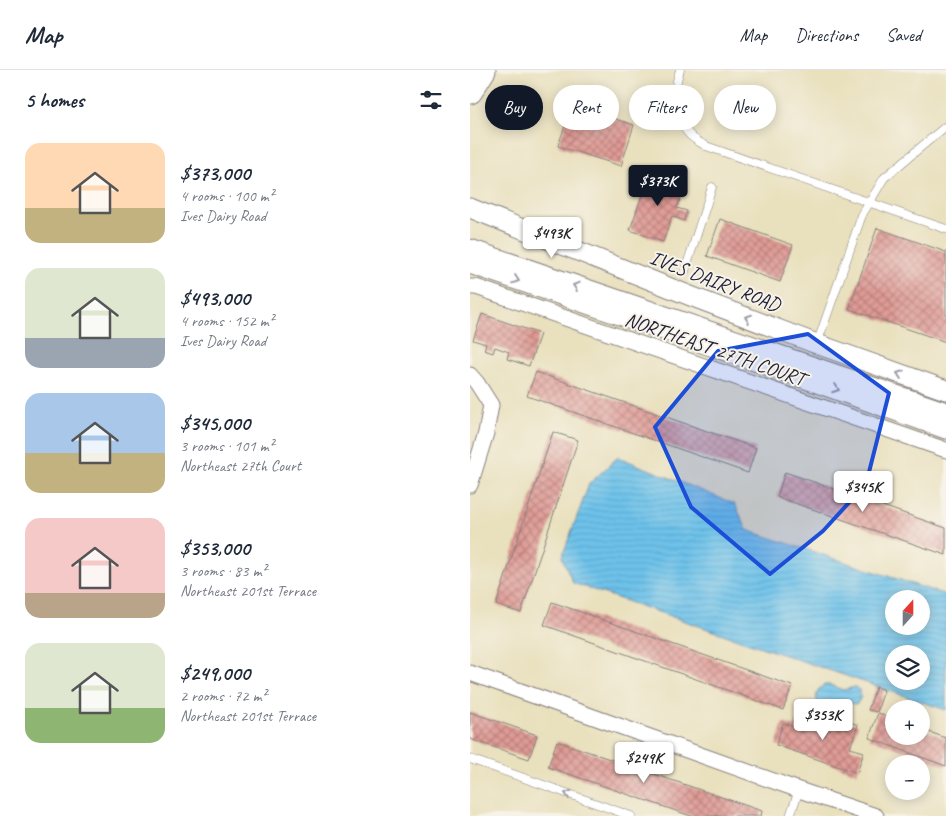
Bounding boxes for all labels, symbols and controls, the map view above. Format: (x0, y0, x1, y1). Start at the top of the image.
text: Map (25, 20, 62, 50)
text: Map (740, 24, 767, 46)
text: Directions (795, 24, 858, 46)
text: Saved (886, 24, 921, 46)
chip: Buy (485, 85, 543, 130)
chip: Rent (553, 85, 619, 130)
chip: Filters (629, 85, 704, 130)
chip: New (714, 85, 776, 130)
icon: filters (417, 86, 445, 114)
text: 5 homes (25, 87, 84, 113)
text: $373,000 (180, 160, 250, 186)
icon: home (65, 163, 125, 223)
pin: $373K (623, 164, 693, 207)
text: $373K (640, 171, 676, 191)
text: 4 rooms · 100 m² (180, 186, 274, 206)
text: Ives Dairy Road (180, 206, 266, 226)
pin: $493K (517, 216, 587, 259)
text: $493K (534, 223, 570, 243)
street label: IVES DAIRY ROAD (646, 245, 785, 318)
one-way arrow (511, 274, 520, 284)
one-way arrow (572, 282, 581, 292)
text: $493,000 (180, 285, 250, 311)
icon: home (65, 288, 125, 348)
street label: NORTHEAST 27TH COURT (622, 307, 813, 393)
text: 4 rooms · 152 m² (180, 311, 274, 331)
one-way arrow (744, 314, 752, 324)
text: Ives Dairy Road (180, 331, 266, 351)
one-way arrow (896, 370, 905, 380)
one-way arrow (831, 383, 839, 393)
text: $345,000 (180, 410, 250, 436)
icon: home (65, 413, 125, 473)
text: 3 rooms · 101 m² (180, 436, 274, 456)
text: Northeast 27th Court (180, 456, 301, 476)
pin: $345K (828, 470, 898, 513)
text: $345K (845, 477, 881, 497)
text: $353,000 (180, 535, 250, 561)
icon: home (65, 538, 125, 598)
text: 3 rooms · 83 m² (180, 561, 266, 581)
text: Northeast 201st Terrace (180, 581, 316, 601)
north arrow (885, 590, 930, 635)
map controls (885, 590, 930, 800)
button: layers (885, 645, 930, 690)
text: $249,000 (180, 660, 250, 686)
icon: home (65, 663, 125, 723)
text: 2 rooms · 72 m² (180, 686, 266, 706)
pin: $353K (788, 698, 858, 741)
button: + (885, 700, 930, 745)
text: $353K (805, 705, 841, 725)
text: Northeast 201st Terrace (180, 706, 316, 726)
pin: $249K (609, 742, 679, 784)
text: $249K (626, 748, 662, 768)
button: − (885, 755, 930, 800)
one-way arrow (565, 790, 573, 800)

